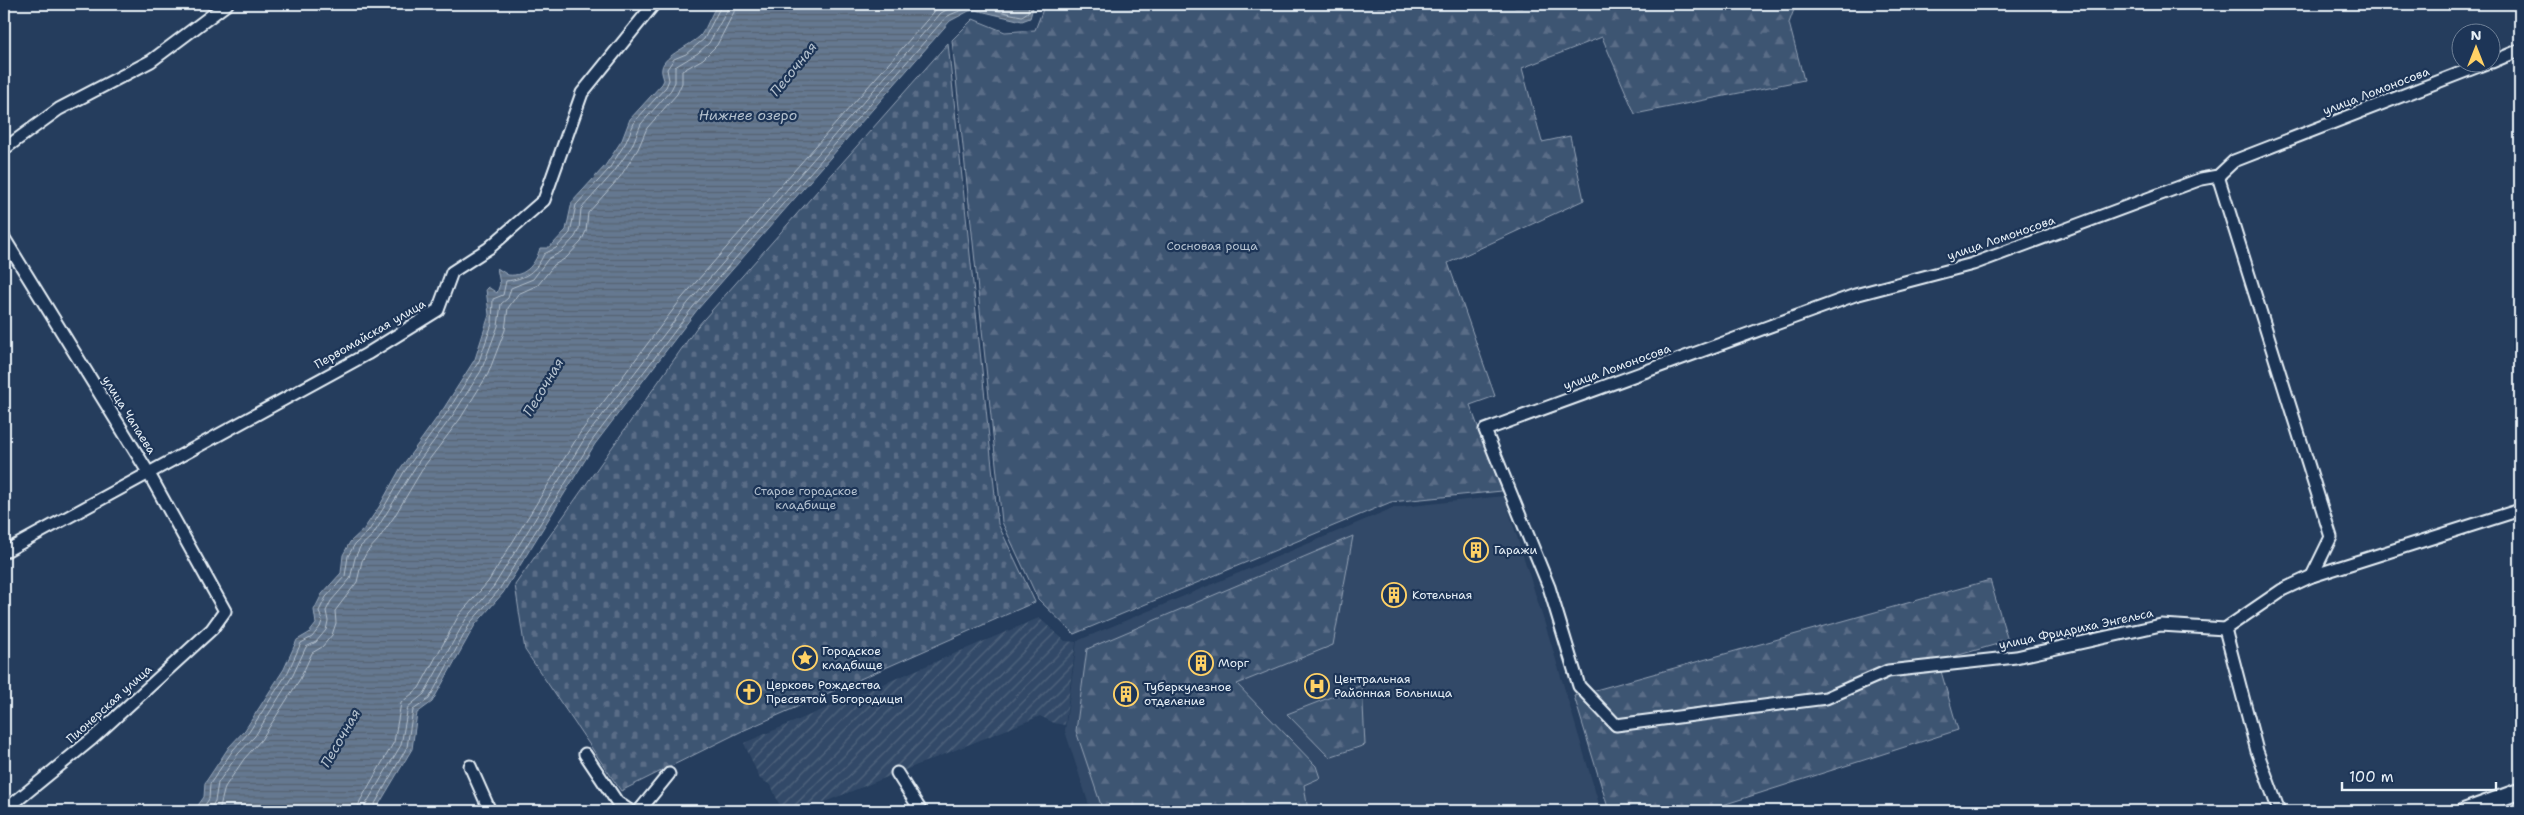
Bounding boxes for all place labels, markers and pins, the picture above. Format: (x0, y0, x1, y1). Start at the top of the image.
building icon: Гаражи (1463, 537, 1489, 563)
place label: Гаражи (1494, 542, 1537, 558)
building icon: Котельная (1381, 582, 1407, 608)
place label: Котельная (1412, 587, 1472, 603)
place label: Городское кладбище (822, 643, 883, 673)
place icon: Городское кладбище (792, 645, 818, 671)
building icon: Морг (1188, 650, 1214, 676)
place label: Морг (1218, 655, 1250, 671)
place label: Центральная Районная Больница (1334, 671, 1453, 701)
hospital icon: Центральная Районная Больница (1304, 673, 1330, 699)
place label: Церковь Рождества Пресвятой Богородицы (766, 677, 903, 707)
church icon: Церковь Рождества Пресвятой Богородицы (736, 679, 762, 705)
place label: Туберкулезное отделение (1144, 679, 1232, 709)
building icon: Туберкулезное отделение (1113, 681, 1139, 707)

